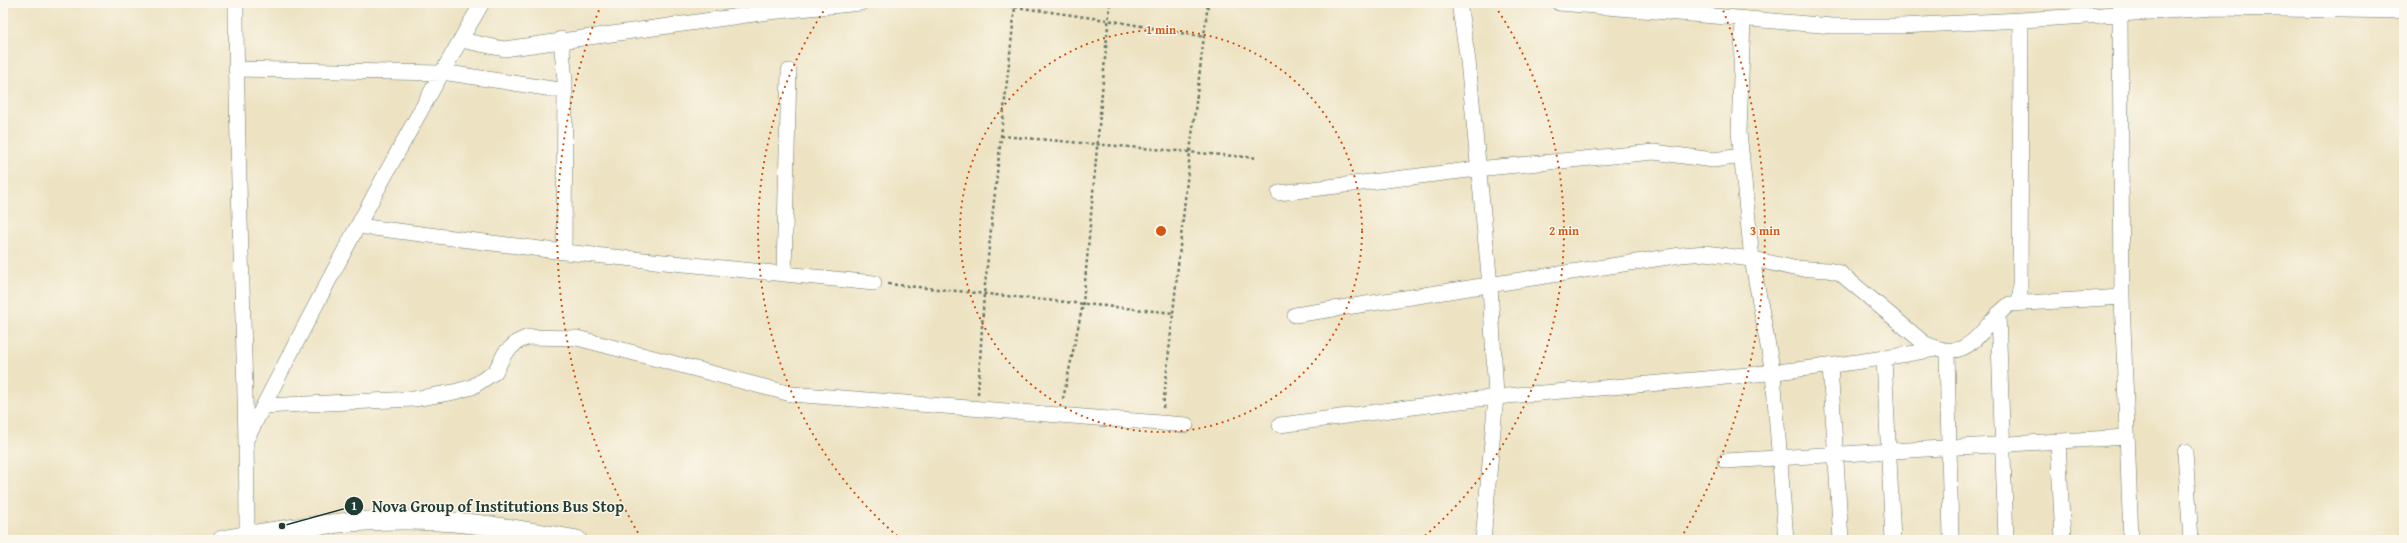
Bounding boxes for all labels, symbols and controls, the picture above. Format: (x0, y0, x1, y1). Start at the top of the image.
text: 1 min (1146, 21, 1176, 38)
text: 2 min (1549, 222, 1579, 239)
text: 3 min (1750, 222, 1780, 239)
centre of rings (1154, 224, 1168, 238)
callout: Nova Group of Institutions Bus Stop (344, 492, 632, 520)
text: Nova Group of Institutions Bus Stop (372, 494, 624, 518)
text: 1 (351, 497, 357, 514)

